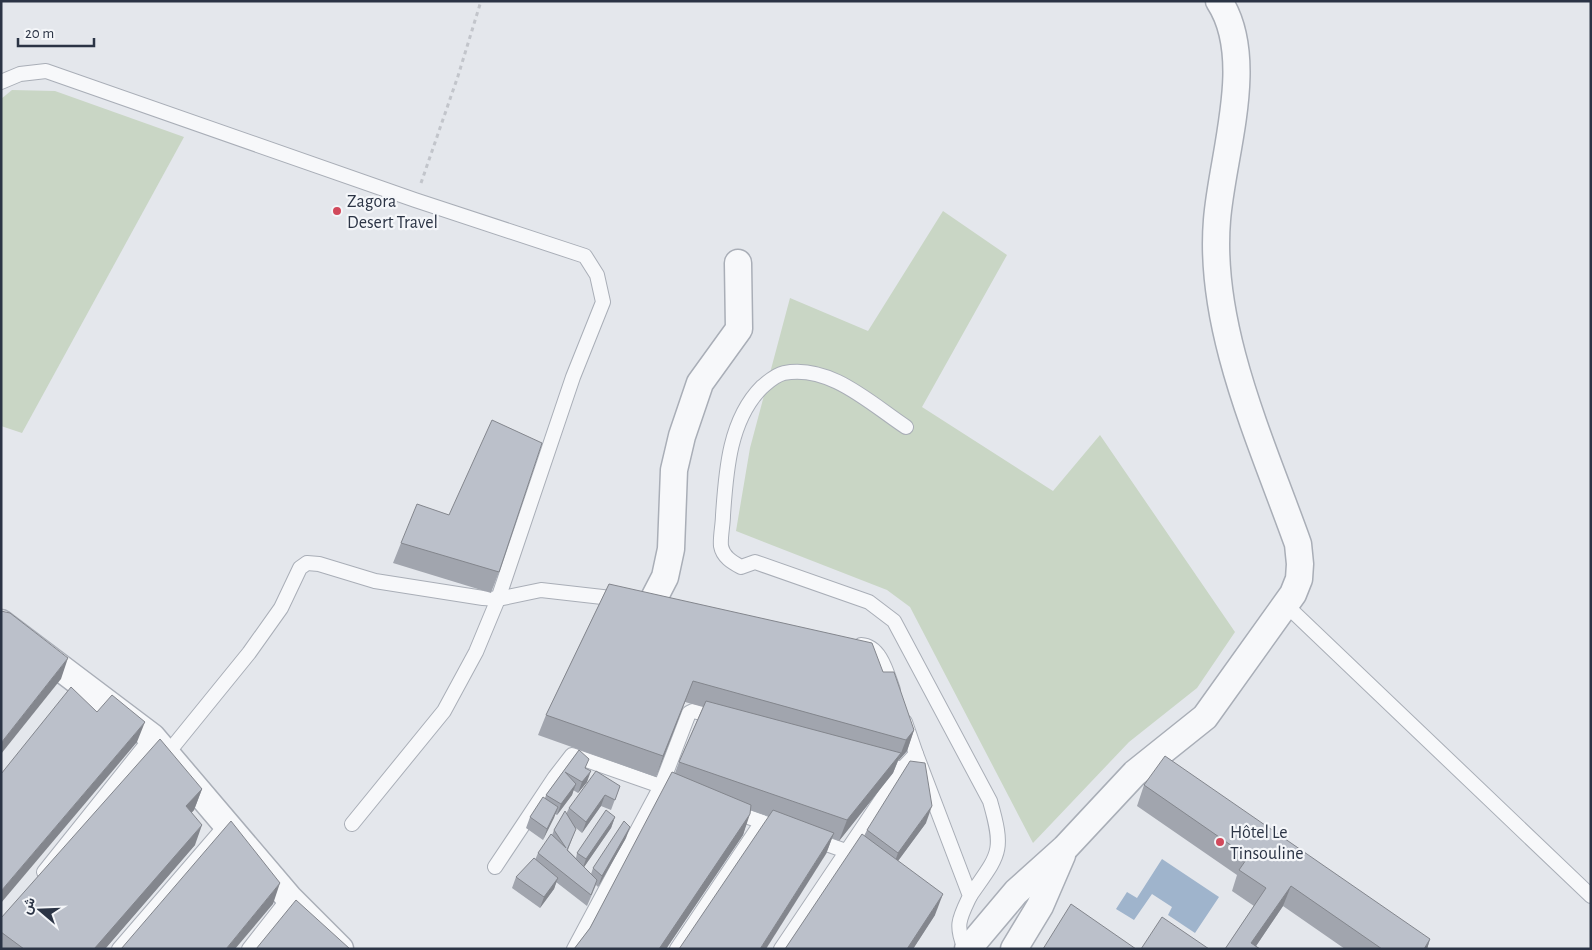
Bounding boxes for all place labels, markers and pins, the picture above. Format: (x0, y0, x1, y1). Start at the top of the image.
place label: Zagora Desert Travel (347, 193, 438, 232)
marker: Zagora Desert Travel (331, 205, 343, 217)
place label: Hôtel Le Tinsouline (1230, 824, 1304, 863)
marker: Hôtel Le Tinsouline (1214, 836, 1226, 848)

